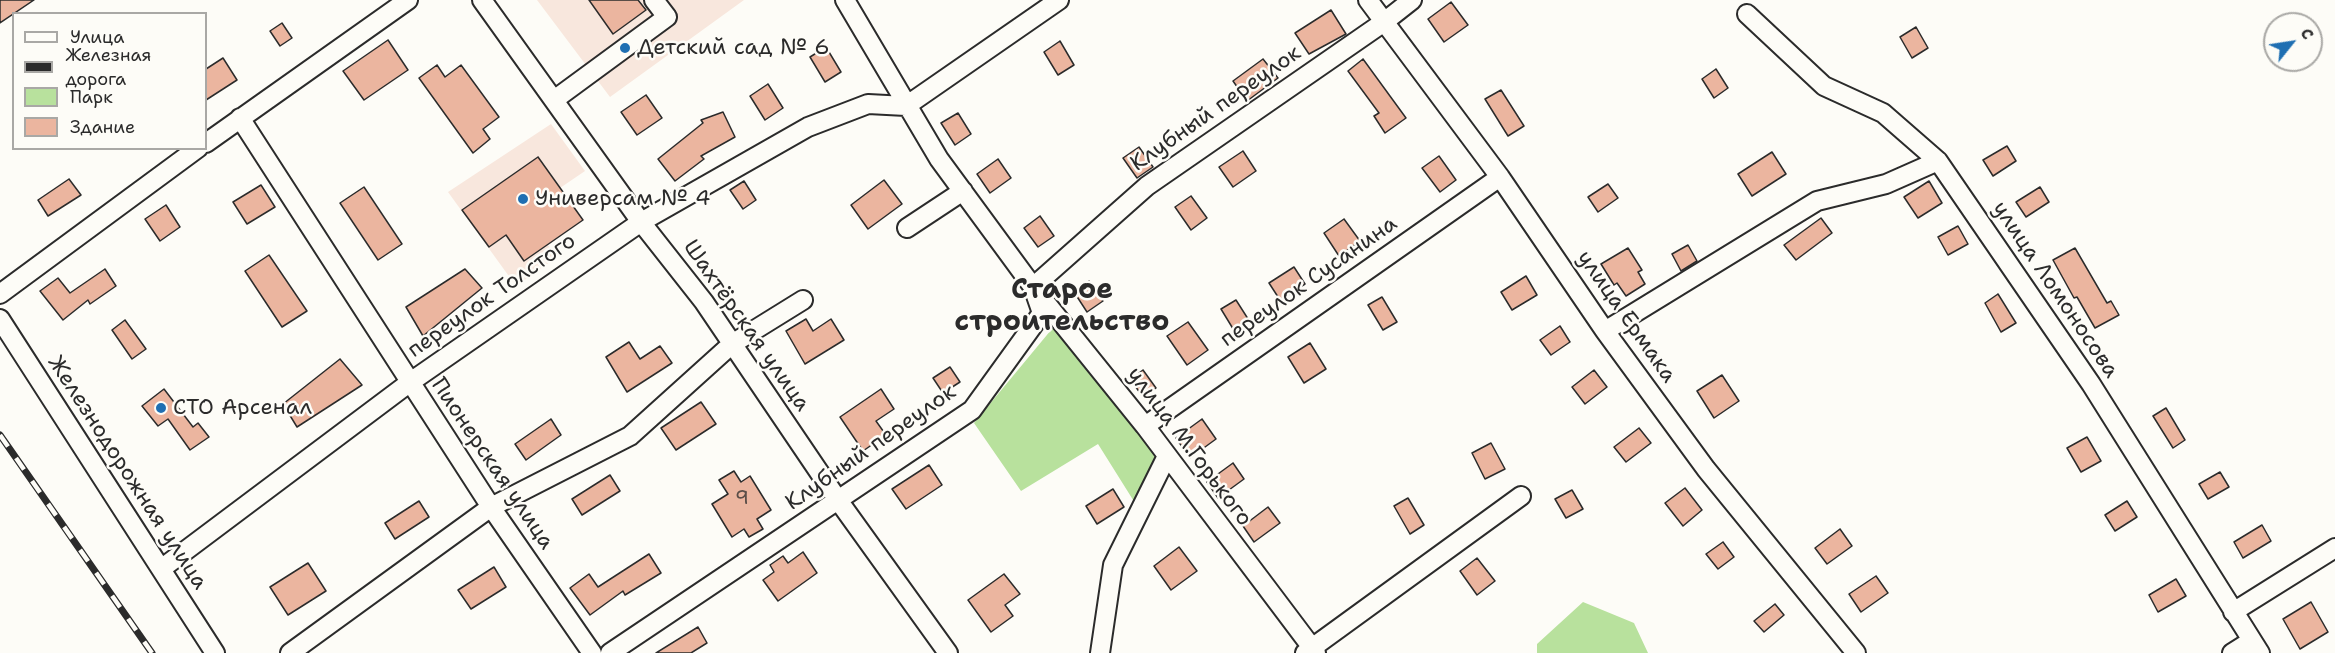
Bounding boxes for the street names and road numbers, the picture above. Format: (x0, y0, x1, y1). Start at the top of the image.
street label: Клубный переулок (1126, 40, 1306, 178)
street label: улица Ломоносова (1986, 197, 2124, 383)
street label: переулок Сусанина (1215, 211, 1403, 353)
street label: переулок Толстого (403, 228, 581, 364)
street label: Шахтёрская улица (677, 235, 815, 417)
street label: улица Ермака (1571, 246, 1681, 388)
street label: Железнодорожная улица (41, 351, 213, 595)
street label: улица М.Горького (1121, 362, 1257, 532)
street label: Пионерская улица (425, 373, 559, 555)
street label: Клубный переулок (781, 379, 961, 517)

